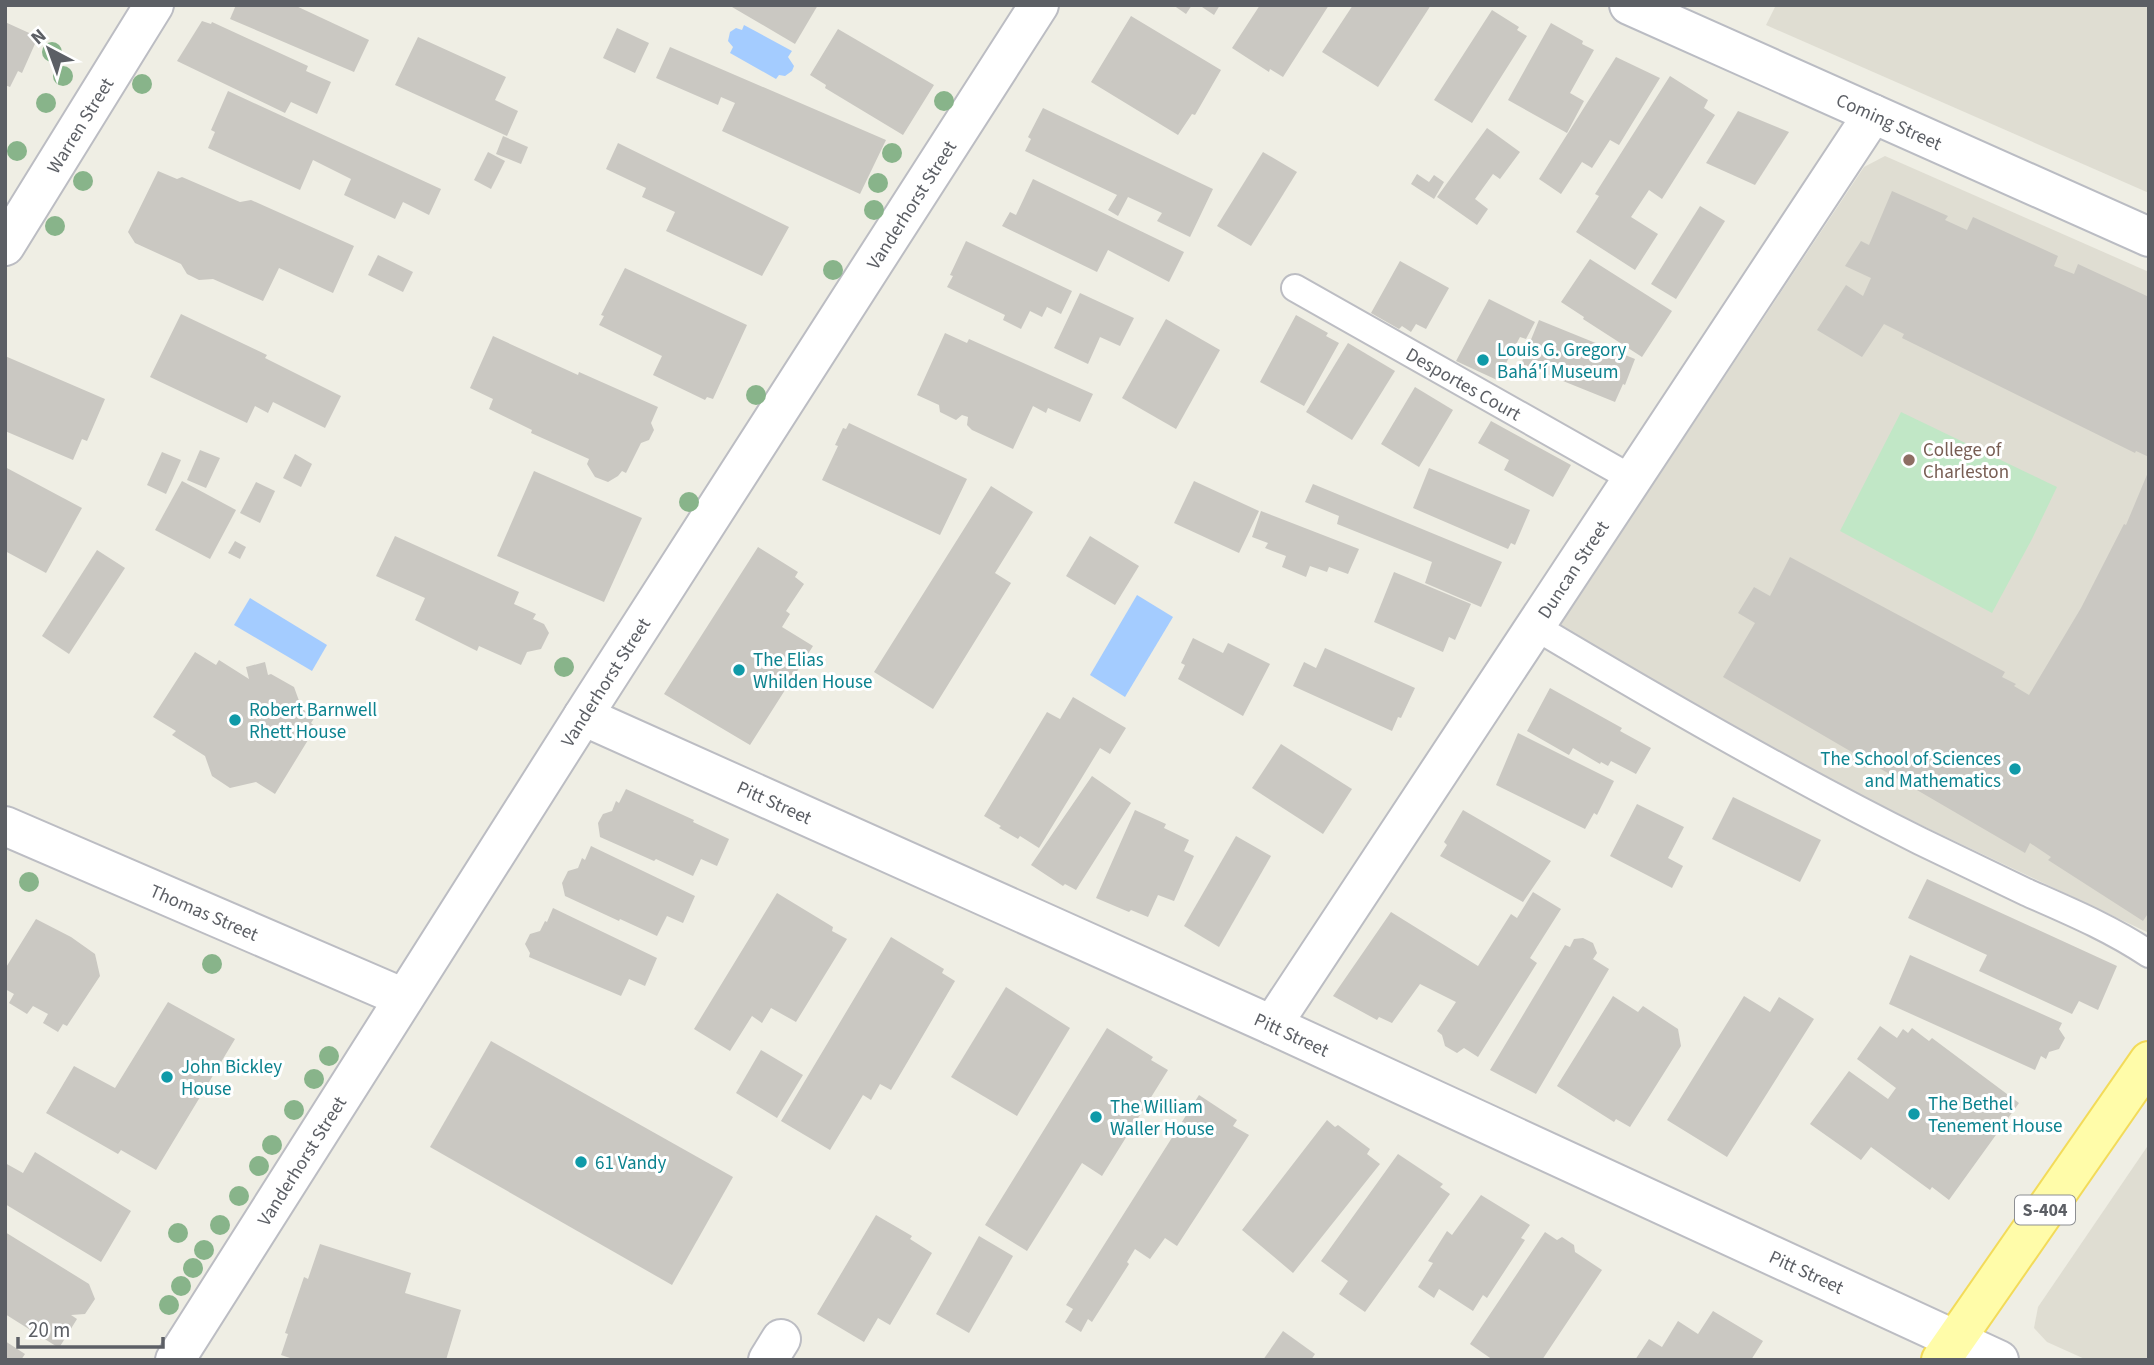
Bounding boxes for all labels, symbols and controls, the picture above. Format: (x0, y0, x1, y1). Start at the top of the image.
north arrow (14, 14, 84, 84)
text: N (25, 23, 52, 52)
street label: Warren Street (41, 72, 121, 179)
street label: Coming Street (1832, 87, 1946, 158)
street label: Vanderhorst Street (861, 135, 964, 275)
place label: Louis G. Gregory Bahá'í Museum (1497, 337, 1626, 386)
street label: Desportes Court (1401, 341, 1526, 428)
marker: Louis G. Gregory Bahá'í Museum (1475, 352, 1491, 368)
place label: College of Charleston (1923, 437, 2009, 486)
marker: College of Charleston (1901, 452, 1917, 468)
street label: Duncan Street (1532, 515, 1616, 624)
street label: Vanderhorst Street (555, 612, 658, 752)
place label: The Elias Whilden House (753, 647, 872, 696)
marker: The Elias Whilden House (731, 662, 747, 678)
place label: Robert Barnwell Rhett House (249, 697, 377, 746)
marker: Robert Barnwell Rhett House (227, 712, 243, 728)
place label: The School of Sciences and Mathematics (1820, 746, 2001, 795)
marker: The School of Sciences and Mathematics (2007, 761, 2023, 777)
street label: Pitt Street (732, 775, 816, 832)
street label: Thomas Street (145, 878, 263, 949)
street label: Pitt Street (1250, 1007, 1333, 1065)
place label: John Bickley House (181, 1054, 282, 1103)
marker: John Bickley House (159, 1069, 175, 1085)
street label: Vanderhorst Street (251, 1091, 354, 1231)
place label: The Bethel Tenement House (1928, 1091, 2062, 1140)
place label: The William Waller House (1110, 1094, 1214, 1143)
marker: The Bethel Tenement House (1906, 1106, 1922, 1122)
marker: The William Waller House (1088, 1109, 1104, 1125)
place label: 61 Vandy (595, 1150, 667, 1177)
marker: 61 Vandy (573, 1154, 589, 1170)
road number: S-404 (2015, 1196, 2075, 1224)
street label: Pitt Street (1764, 1244, 1848, 1302)
scale bar (18, 1306, 163, 1350)
text: 20 m (28, 1315, 70, 1345)

